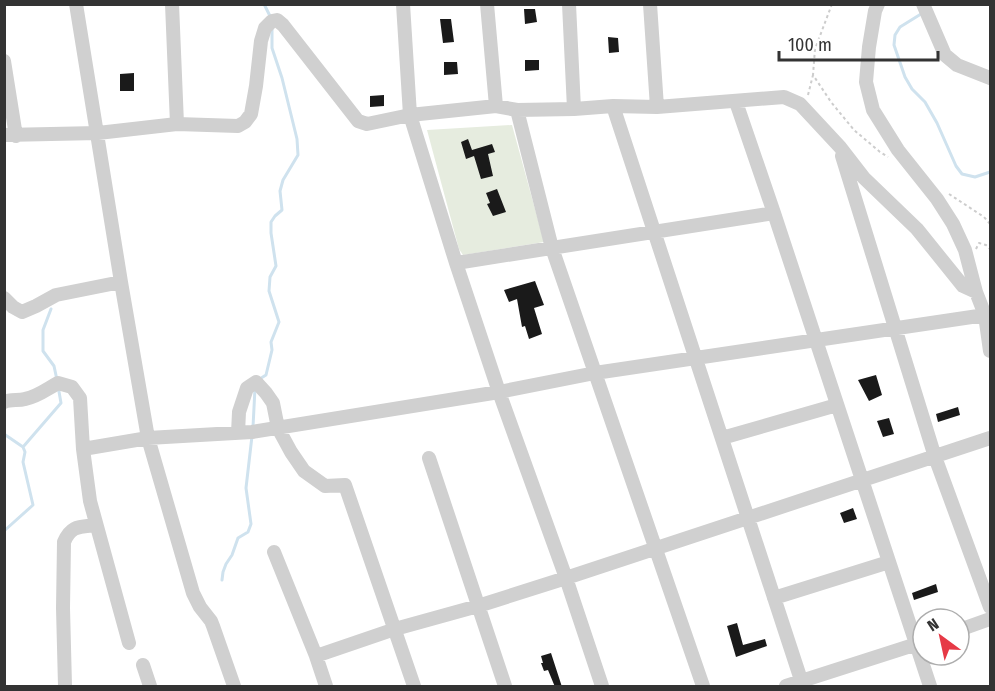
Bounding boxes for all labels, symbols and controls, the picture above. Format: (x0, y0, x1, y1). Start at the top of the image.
scale bar (779, 24, 938, 62)
text: 100 m (788, 34, 832, 56)
north arrow (911, 607, 971, 667)
text: N (924, 614, 942, 635)

